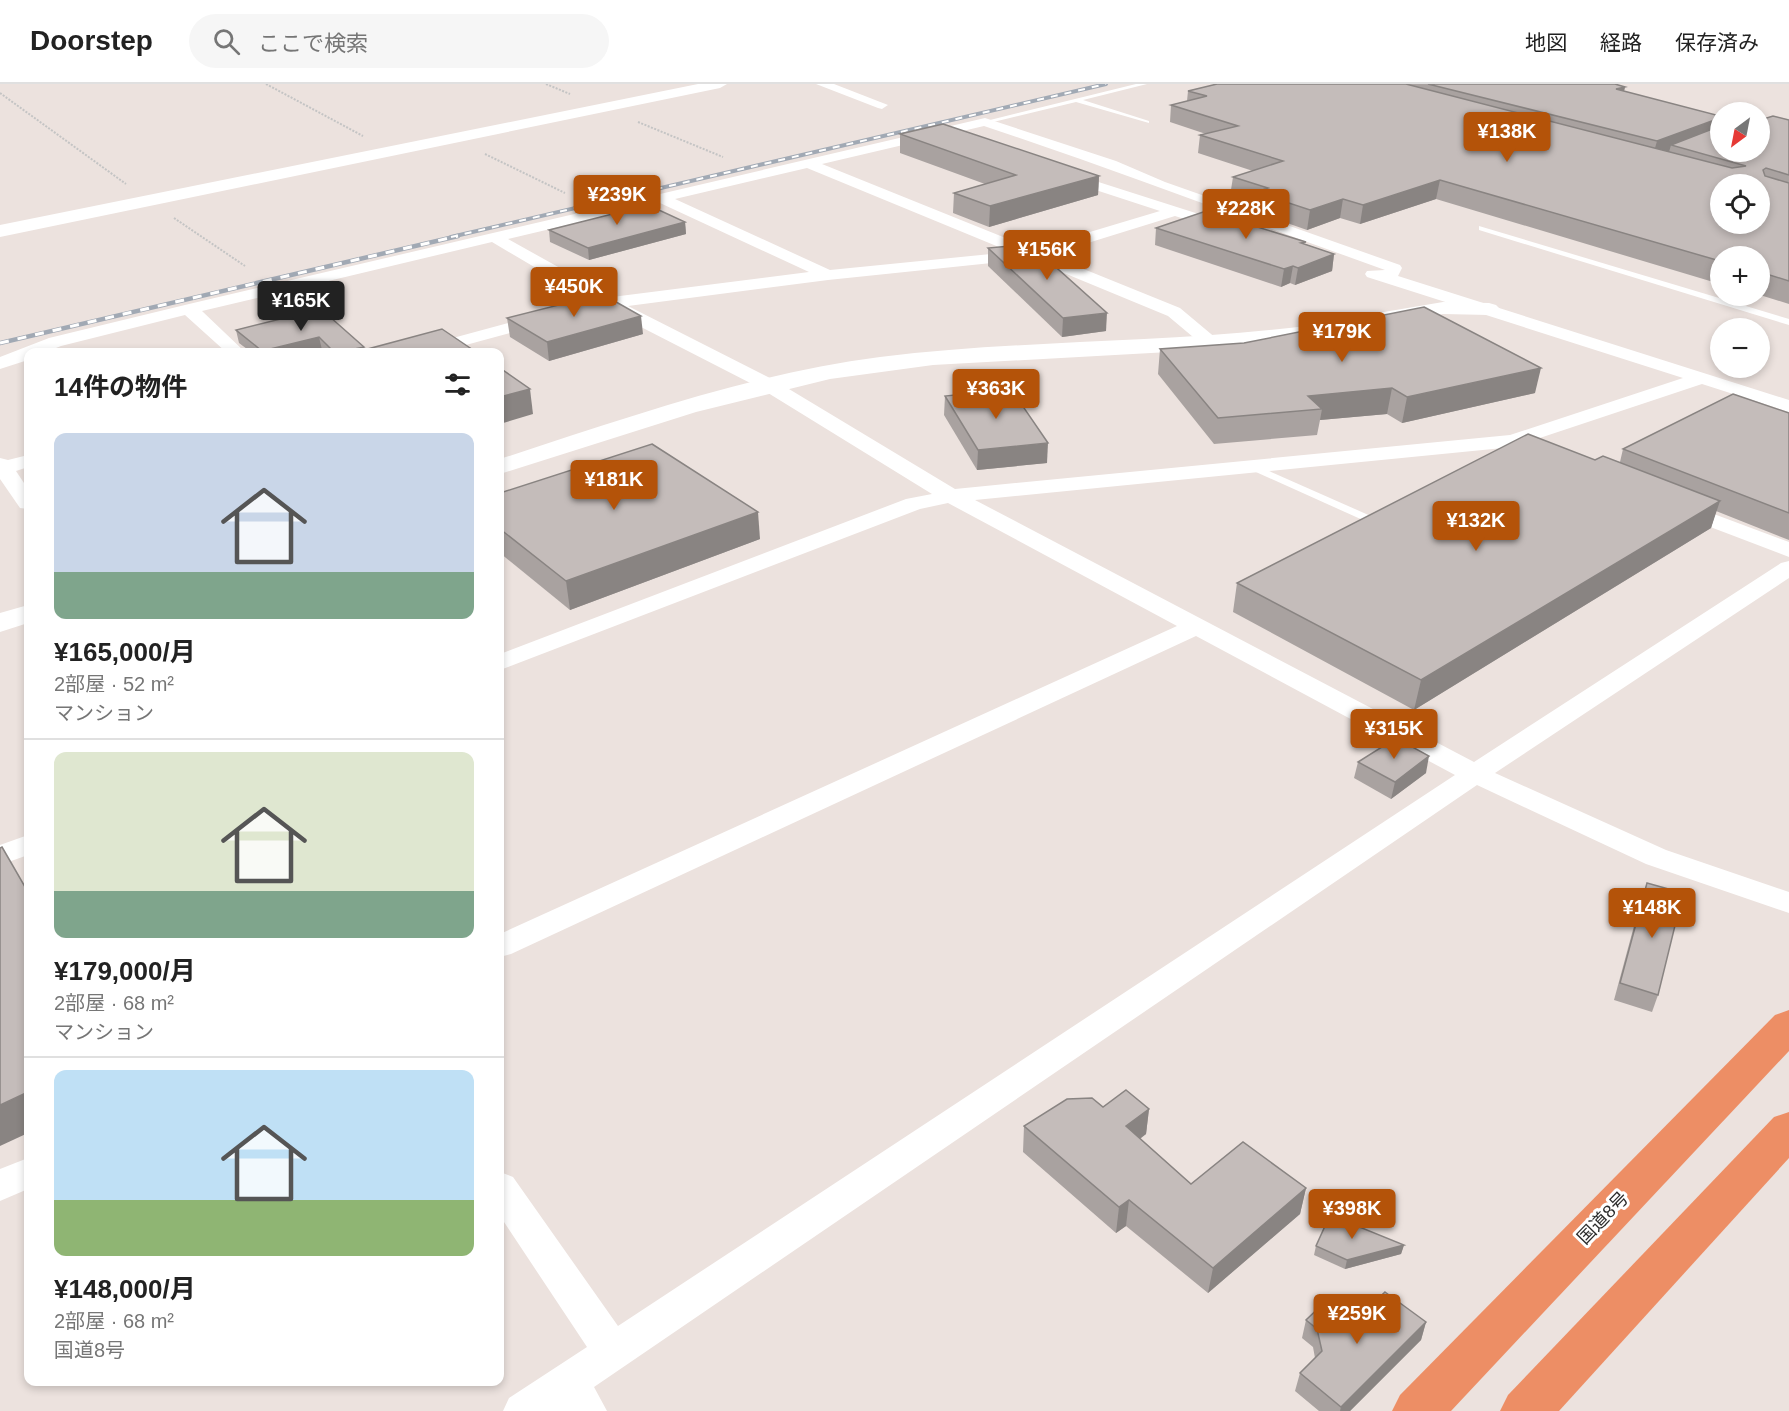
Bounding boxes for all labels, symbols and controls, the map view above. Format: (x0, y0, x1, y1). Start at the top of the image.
search box (189, 14, 609, 68)
text: Doorstep (30, 25, 153, 56)
icon: search (210, 25, 243, 58)
text: ここで検索 (258, 31, 368, 56)
text: 地図 (1525, 31, 1567, 54)
text: 経路 (1600, 31, 1642, 54)
text: 保存済み (1675, 31, 1759, 54)
north arrow (1710, 102, 1770, 162)
map controls (1710, 102, 1770, 378)
pin: ¥138K (1465, 112, 1549, 163)
text: ¥138K (1478, 120, 1536, 142)
button: locate (1710, 174, 1770, 234)
pin: ¥239K (575, 175, 659, 226)
text: ¥239K (588, 183, 646, 205)
pin: ¥228K (1204, 189, 1288, 240)
text: ¥228K (1217, 197, 1275, 219)
pin: ¥156K (1005, 230, 1089, 281)
text: ¥156K (1018, 238, 1076, 260)
button: + (1710, 246, 1770, 306)
pin: ¥450K (532, 267, 616, 318)
text: ¥450K (545, 275, 603, 297)
pin: ¥165K (259, 281, 343, 332)
text: ¥165K (272, 289, 330, 311)
pin: ¥179K (1300, 312, 1384, 363)
button: − (1710, 318, 1770, 378)
text: ¥179K (1313, 320, 1371, 342)
icon: filters (441, 368, 474, 401)
pin: ¥363K (954, 369, 1038, 420)
text: 14件の物件 (54, 372, 187, 402)
text: ¥363K (967, 377, 1025, 399)
pin: ¥181K (572, 460, 656, 511)
text: ¥181K (585, 468, 643, 490)
icon: home (210, 472, 318, 580)
pin: ¥132K (1434, 501, 1518, 552)
text: ¥132K (1447, 509, 1505, 531)
text: ¥165,000/月 (54, 637, 196, 667)
text: 2部屋 · 52 m² (54, 673, 174, 695)
text: マンション (54, 702, 154, 724)
pin: ¥315K (1352, 709, 1436, 760)
text: ¥315K (1365, 717, 1423, 739)
icon: home (210, 791, 318, 899)
pin: ¥148K (1610, 888, 1694, 939)
text: ¥148K (1623, 896, 1681, 918)
text: ¥179,000/月 (54, 956, 196, 986)
text: 2部屋 · 68 m² (54, 992, 174, 1014)
text: マンション (54, 1021, 154, 1043)
icon: home (210, 1109, 318, 1217)
street label: 国道8号 (1574, 1188, 1632, 1248)
pin: ¥398K (1310, 1189, 1394, 1240)
text: ¥398K (1323, 1197, 1381, 1219)
text: ¥148,000/月 (54, 1274, 196, 1304)
pin: ¥259K (1315, 1294, 1399, 1345)
text: ¥259K (1328, 1302, 1386, 1324)
text: 2部屋 · 68 m² (54, 1310, 174, 1332)
text: 国道8号 (54, 1339, 125, 1361)

